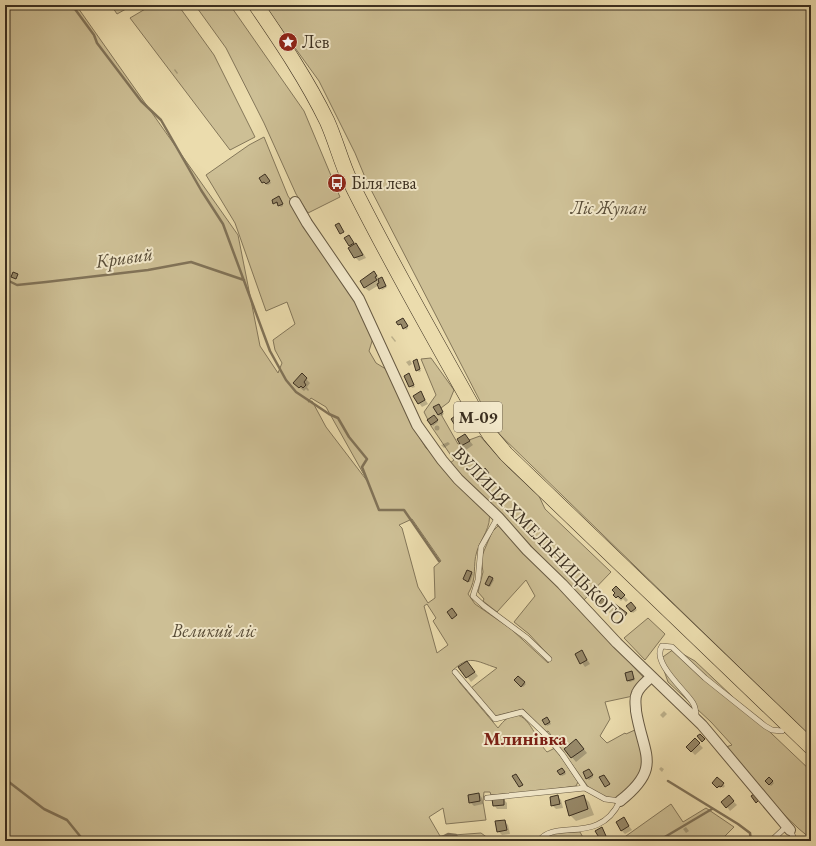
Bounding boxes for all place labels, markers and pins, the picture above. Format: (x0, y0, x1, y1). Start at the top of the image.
place label: Лев (302, 30, 330, 53)
place icon: Лев (277, 31, 299, 53)
place label: Бiля лева (351, 171, 418, 194)
bus stop icon: Бiля лева (326, 172, 348, 194)

